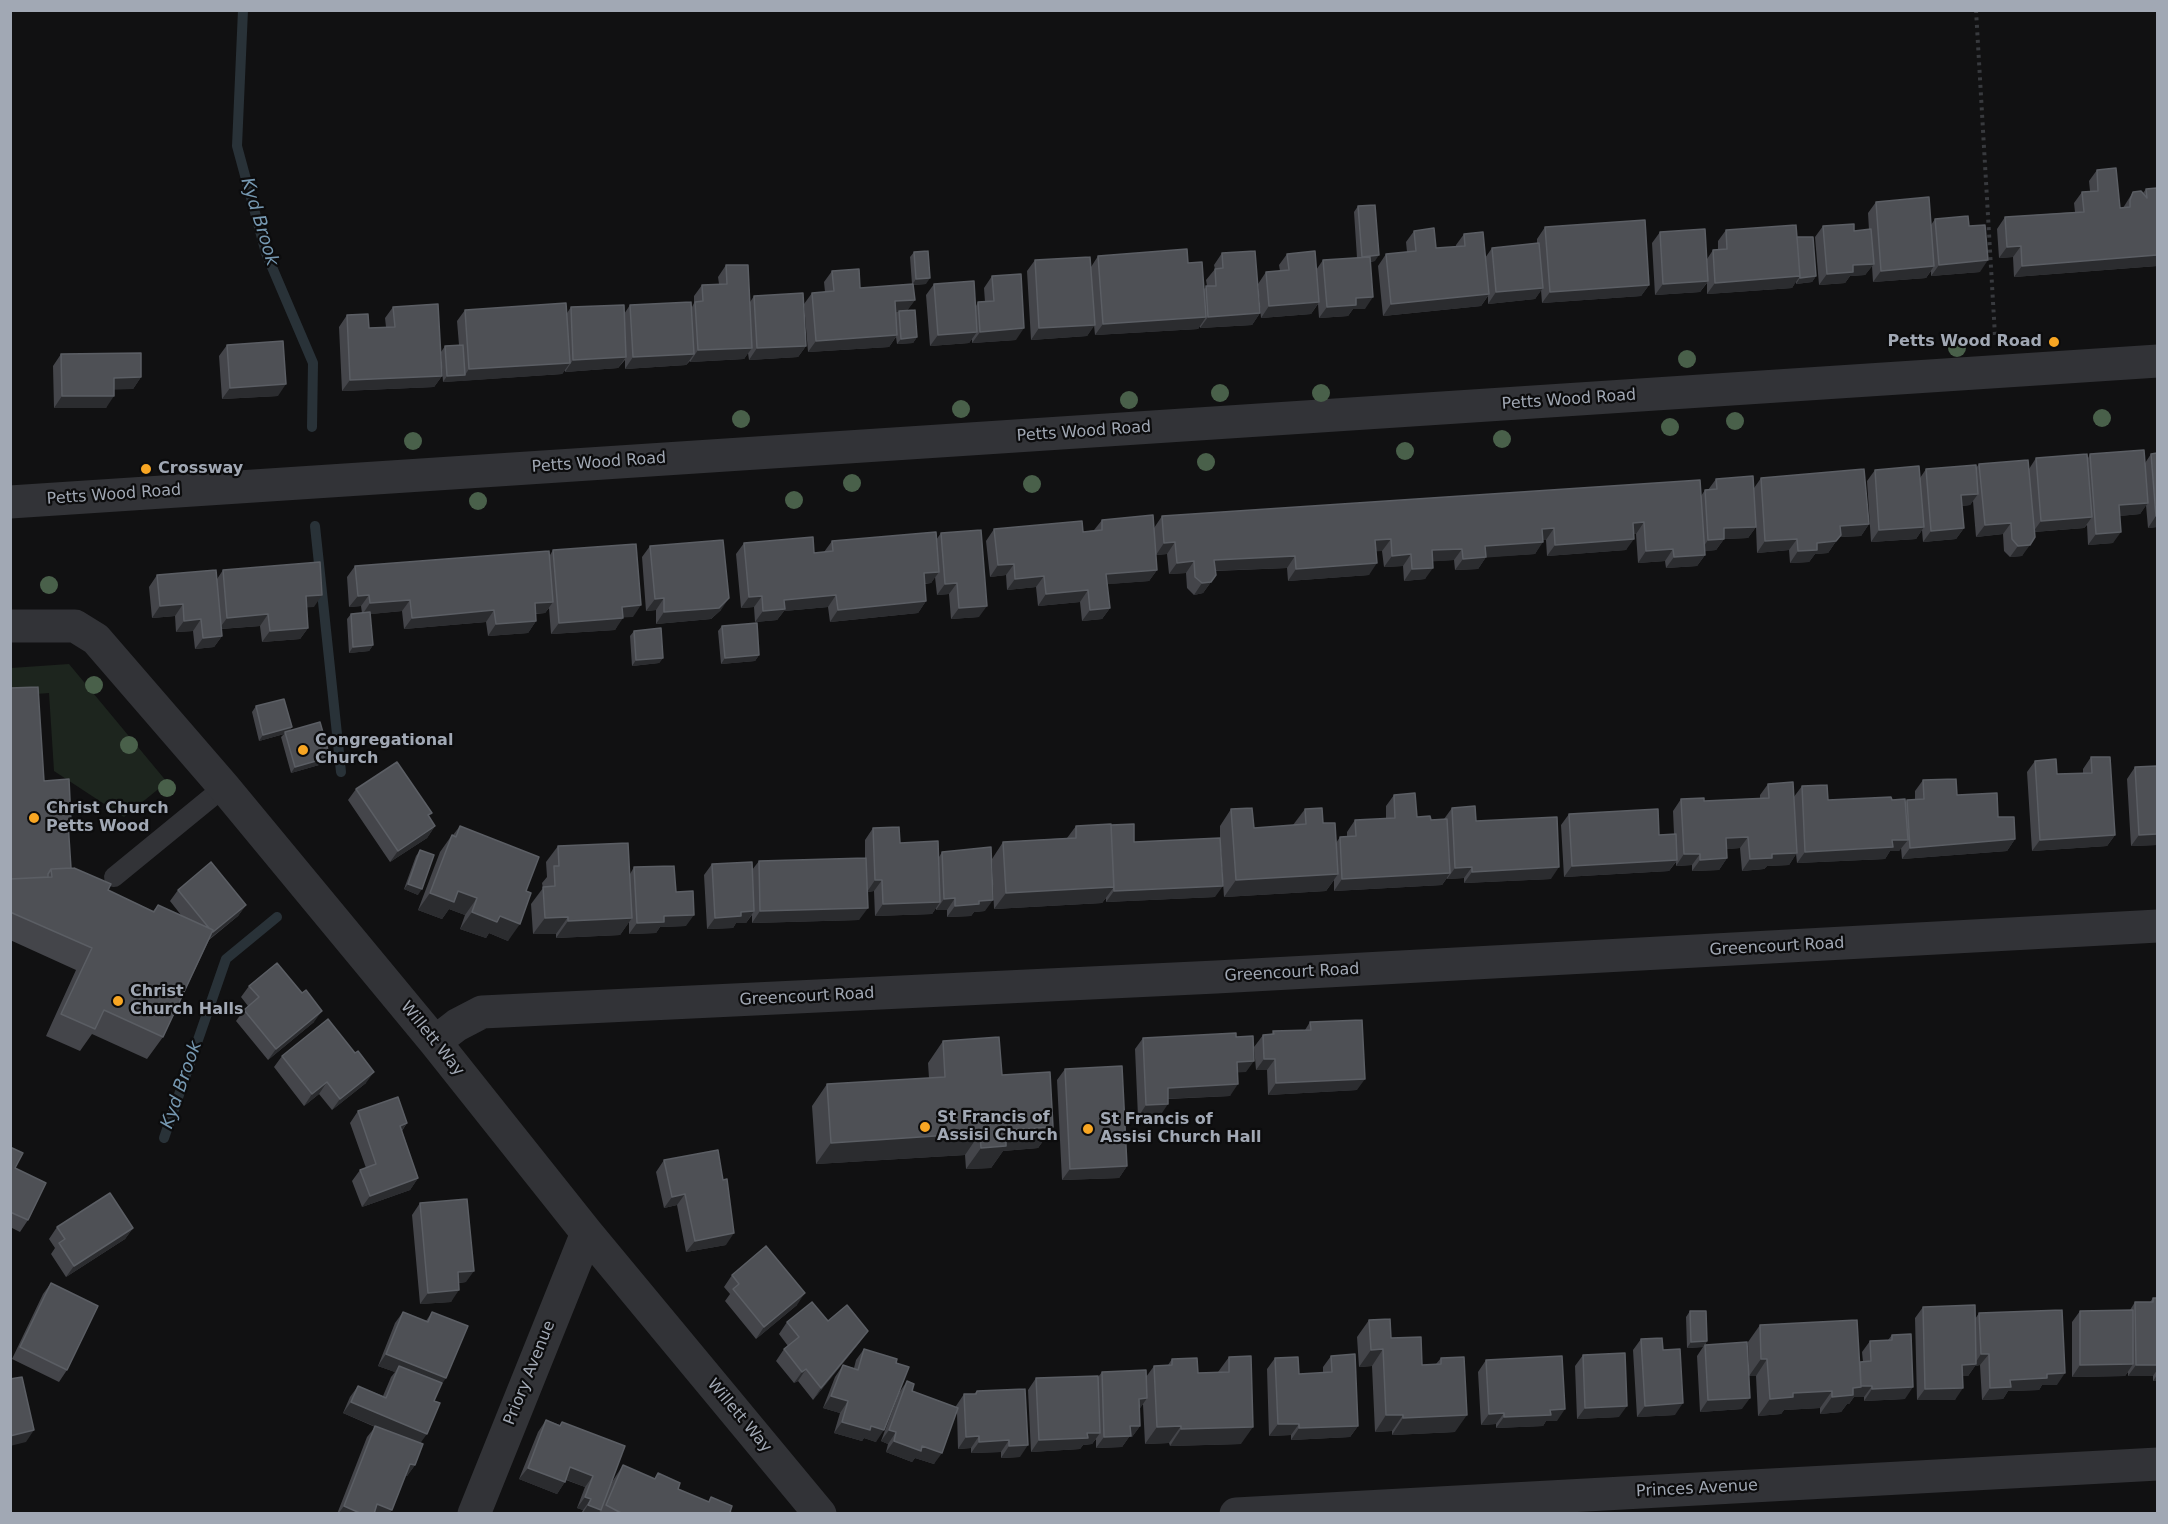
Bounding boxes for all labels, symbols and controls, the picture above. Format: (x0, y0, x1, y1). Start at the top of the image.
water label: Kyd Brook (235, 175, 283, 269)
place label: Petts Wood Road (1887, 332, 2042, 352)
marker: Petts Wood Road (2047, 335, 2061, 349)
street label: Petts Wood Road (1501, 386, 1637, 414)
street label: Petts Wood Road (1016, 418, 1152, 446)
street label: Petts Wood Road (531, 449, 667, 477)
place label: Crossway (158, 459, 243, 479)
marker: Crossway (139, 462, 153, 476)
street label: Petts Wood Road (46, 481, 182, 509)
place label: Congregational Church (315, 731, 453, 769)
marker: Congregational Church (296, 743, 310, 757)
place label: Christ Church Petts Wood (46, 799, 169, 837)
marker: Christ Church Petts Wood (27, 811, 41, 825)
street label: Greencourt Road (1709, 934, 1845, 960)
street label: Greencourt Road (1224, 960, 1360, 986)
place label: Christ Church Halls (130, 982, 244, 1020)
street label: Greencourt Road (739, 984, 875, 1010)
marker: Christ Church Halls (111, 994, 125, 1008)
street label: Willett Way (396, 998, 468, 1080)
water label: Kyd Brook (157, 1038, 207, 1132)
place label: St Francis of Assisi Church (937, 1108, 1058, 1146)
place label: St Francis of Assisi Church Hall (1100, 1110, 1262, 1148)
marker: St Francis of Assisi Church (918, 1120, 932, 1134)
marker: St Francis of Assisi Church Hall (1081, 1122, 1095, 1136)
street label: Priory Avenue (500, 1318, 560, 1428)
street label: Willett Way (703, 1375, 775, 1457)
street label: Princes Avenue (1636, 1476, 1758, 1502)

